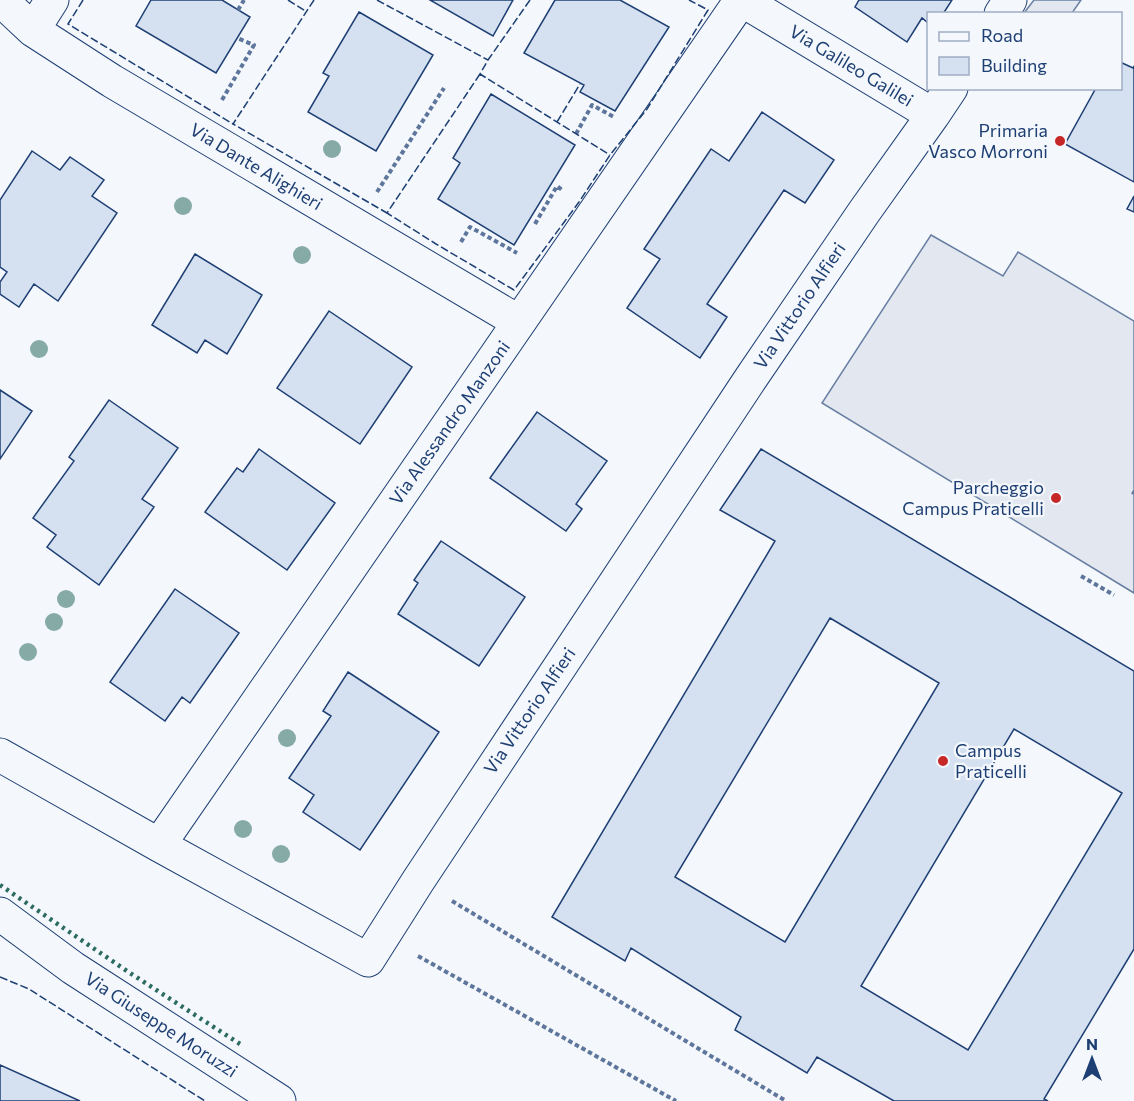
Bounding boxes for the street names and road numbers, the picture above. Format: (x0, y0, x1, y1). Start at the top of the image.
street label: Via Galileo Galilei (786, 20, 917, 111)
street label: Via Dante Alighieri (186, 118, 327, 214)
street label: Via Vittorio Alfieri (749, 238, 850, 373)
street label: Via Alessandro Manzoni (384, 336, 514, 509)
street label: Via Vittorio Alfieri (479, 643, 580, 778)
street label: Via Giuseppe Moruzzi (81, 967, 242, 1082)

